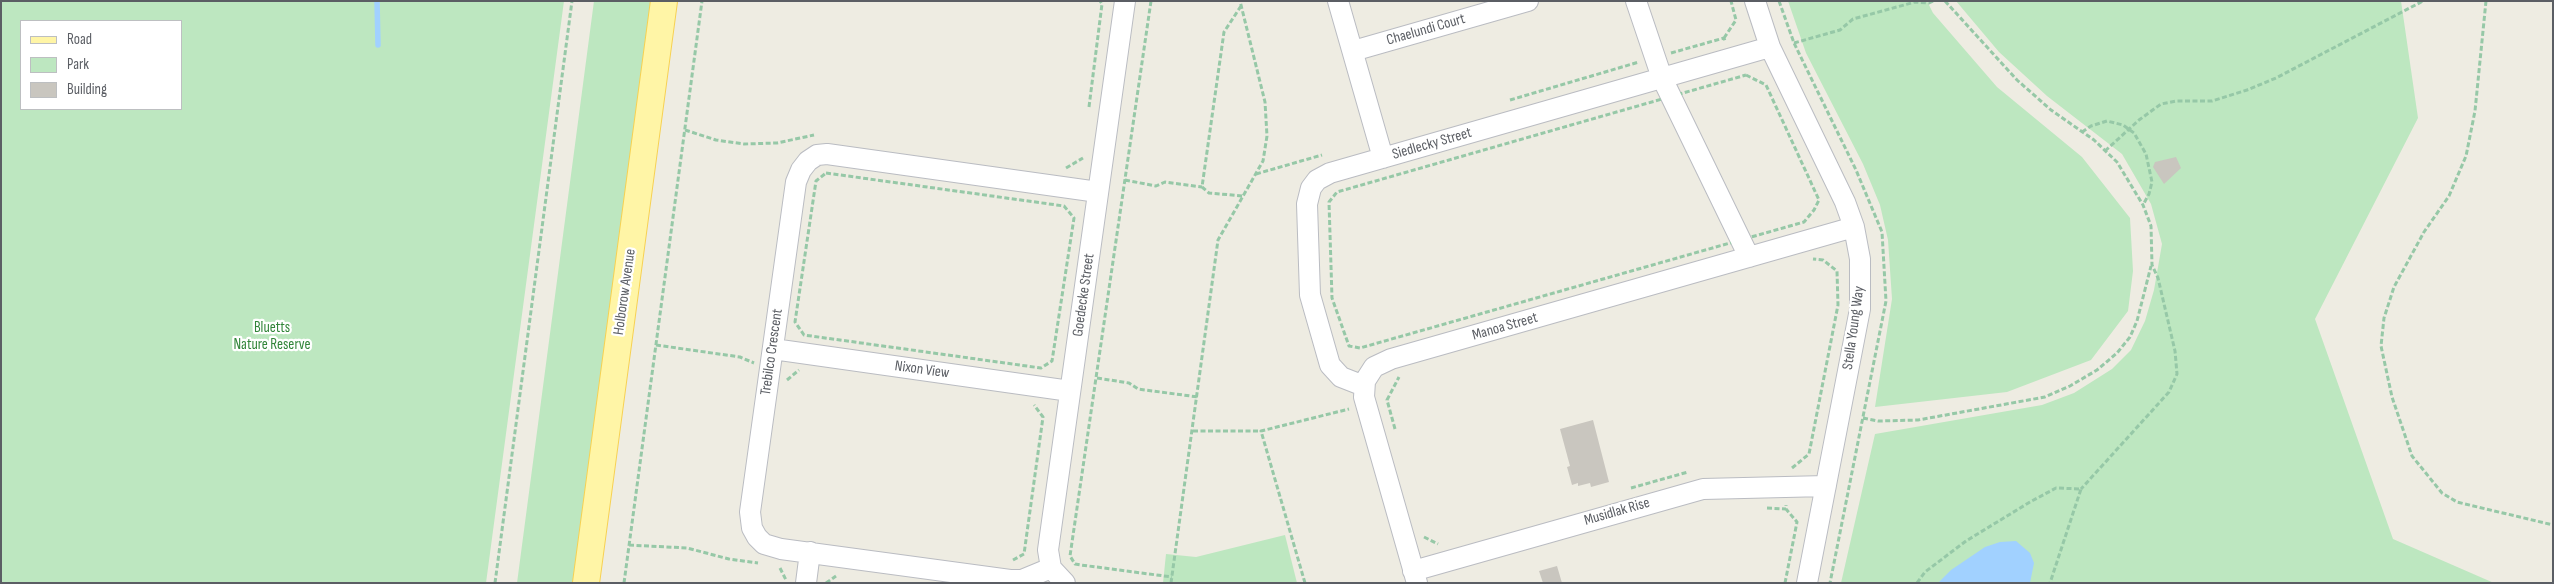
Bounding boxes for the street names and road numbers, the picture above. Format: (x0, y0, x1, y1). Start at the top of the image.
street label: Chaelundi Court (1385, 10, 1467, 50)
street label: Siedlecky Street (1390, 124, 1474, 164)
street label: Holborow Avenue (610, 248, 640, 336)
street label: Goedecke Street (1069, 252, 1099, 338)
street label: Stella Young Way (1839, 285, 1869, 371)
street label: Trebilco Crescent (757, 308, 787, 396)
street label: Manoa Street (1470, 309, 1540, 345)
street label: Nixon View (894, 357, 950, 383)
street label: Musidlak Rise (1582, 494, 1652, 530)

